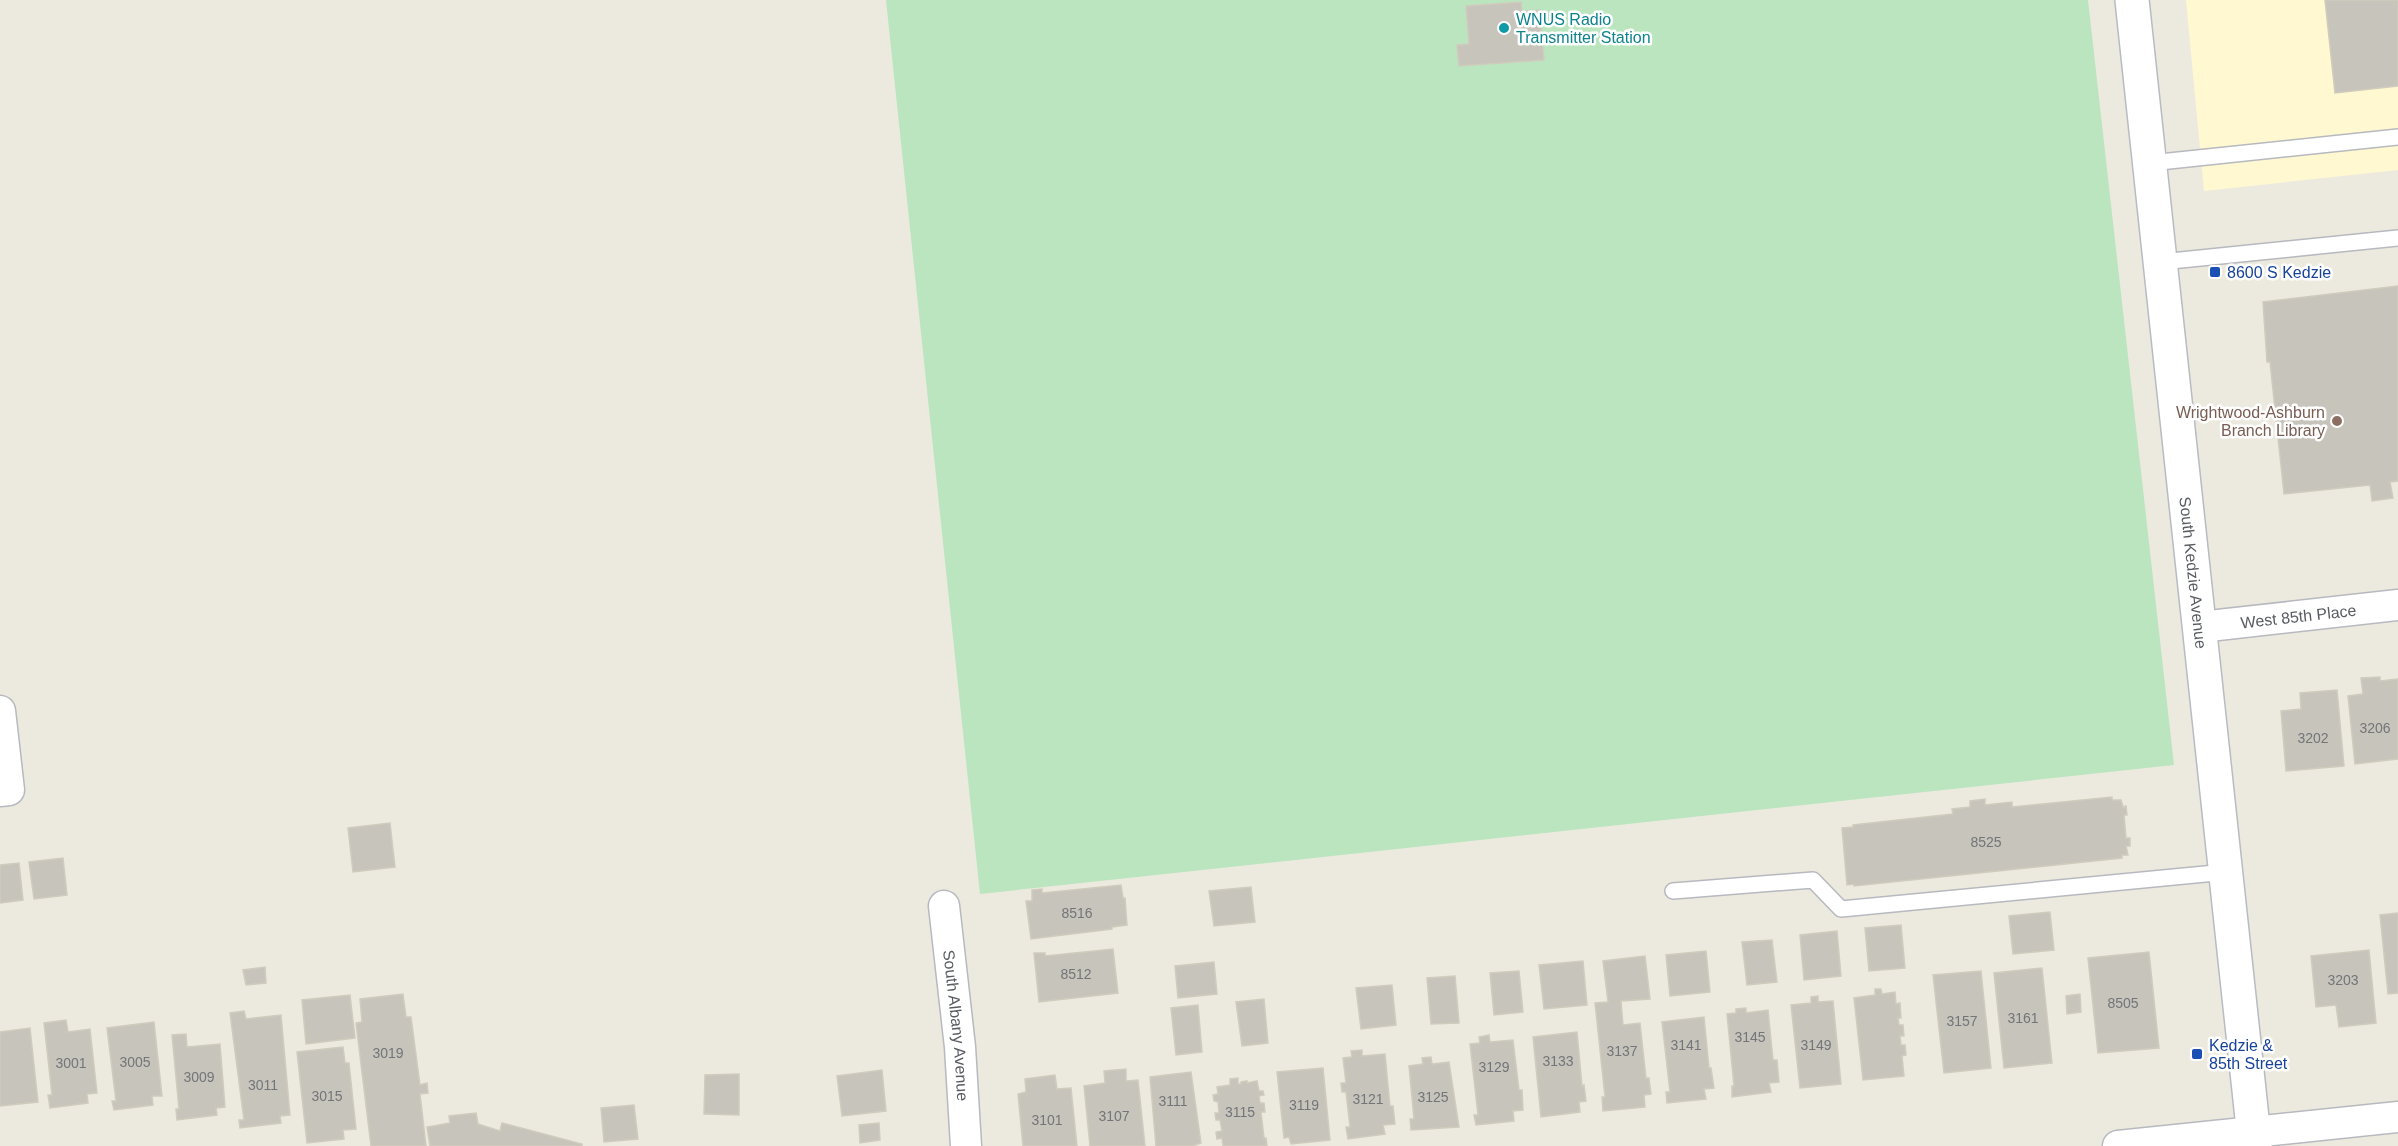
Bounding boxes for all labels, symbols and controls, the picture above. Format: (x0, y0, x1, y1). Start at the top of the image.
place label: WNUS Radio Transmitter Station (1516, 11, 1651, 46)
marker: WNUS Radio Transmitter Station (1497, 21, 1511, 35)
place label: 8600 S Kedzie (2227, 264, 2331, 281)
marker: 8600 S Kedzie (2208, 265, 2222, 279)
place label: Wrightwood-Ashburn Branch Library (2176, 404, 2325, 439)
marker: Wrightwood-Ashburn Branch Library (2330, 414, 2344, 428)
street label: South Kedzie Avenue (2177, 496, 2210, 650)
street label: West 85th Place (2240, 601, 2357, 631)
house number: 3206 (2359, 720, 2391, 736)
house number: 3202 (2297, 730, 2329, 746)
house number: 8525 (1970, 834, 2002, 850)
house number: 8516 (1061, 905, 1093, 921)
street label: South Albany Avenue (941, 949, 972, 1102)
house number: 8512 (1060, 966, 1092, 982)
house number: 3203 (2327, 972, 2359, 988)
house number: 8505 (2107, 995, 2139, 1011)
house number: 3161 (2007, 1010, 2039, 1026)
house number: 3157 (1946, 1013, 1978, 1029)
house number: 3145 (1734, 1029, 1766, 1045)
house number: 3141 (1670, 1037, 1702, 1053)
house number: 3149 (1800, 1037, 1832, 1053)
place label: Kedzie & 85th Street (2209, 1037, 2288, 1072)
house number: 3137 (1606, 1043, 1638, 1059)
house number: 3019 (372, 1045, 404, 1061)
marker: Kedzie & 85th Street (2190, 1047, 2204, 1061)
house number: 3133 (1542, 1053, 1574, 1069)
house number: 3005 (119, 1054, 151, 1070)
house number: 3001 (55, 1055, 87, 1071)
house number: 3129 (1478, 1059, 1510, 1075)
house number: 3009 (183, 1069, 215, 1085)
house number: 3011 (248, 1077, 278, 1093)
house number: 3015 (311, 1088, 343, 1104)
house number: 3125 (1417, 1089, 1449, 1105)
house number: 3121 (1352, 1091, 1384, 1107)
house number: 3111 (1158, 1093, 1188, 1109)
house number: 3119 (1289, 1097, 1319, 1113)
house number: 3115 (1225, 1104, 1255, 1120)
house number: 3107 (1098, 1108, 1130, 1124)
house number: 3101 (1031, 1112, 1063, 1128)

